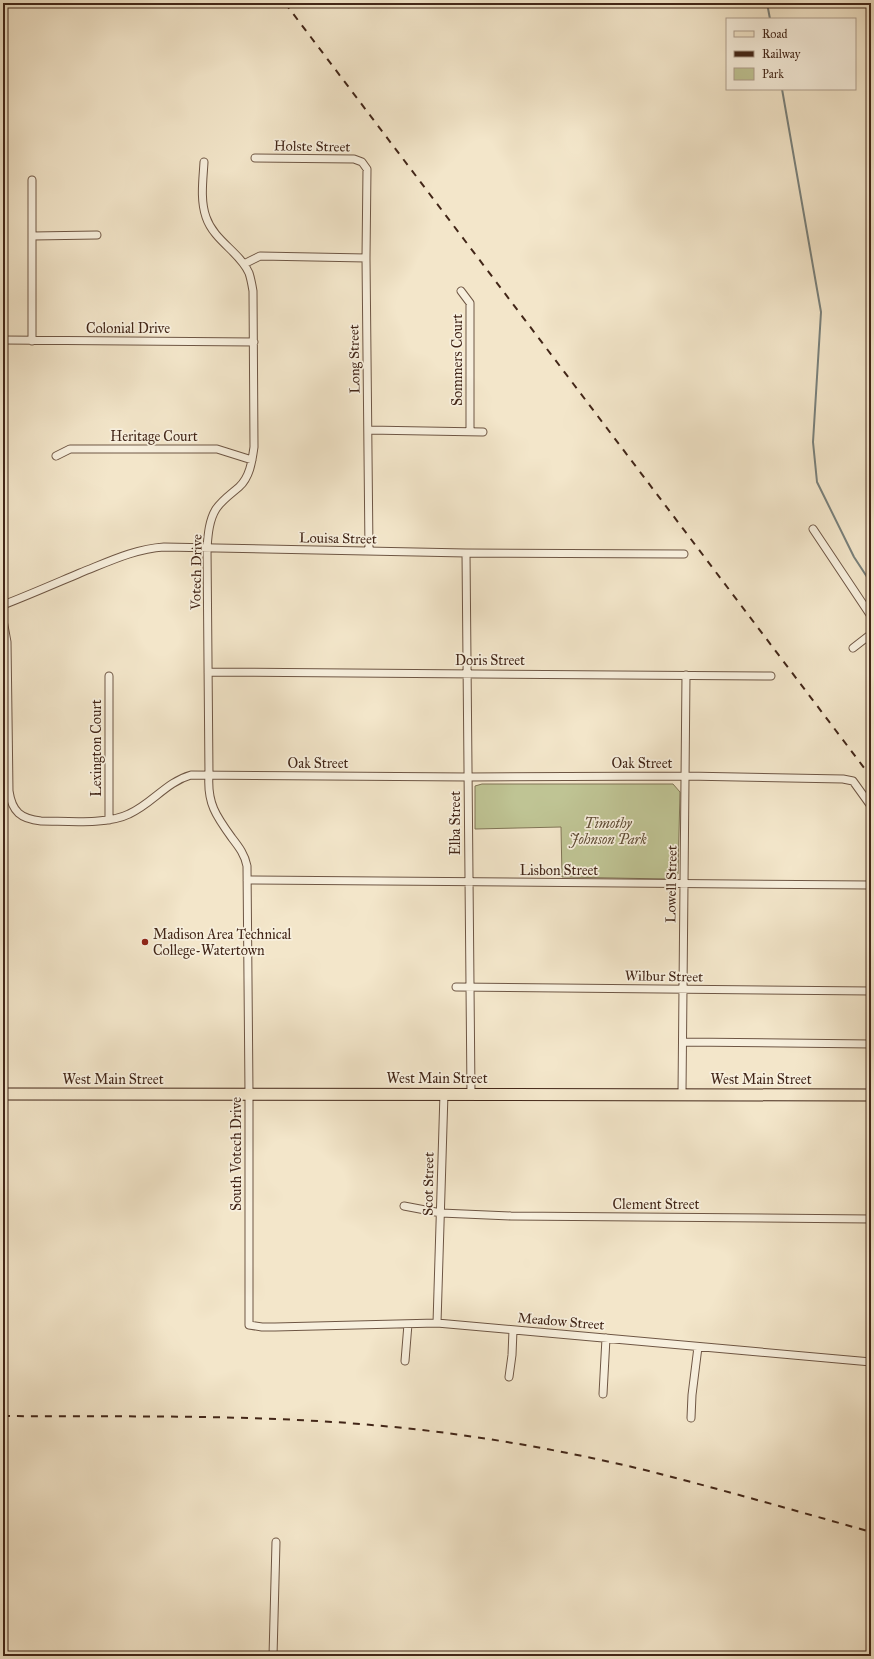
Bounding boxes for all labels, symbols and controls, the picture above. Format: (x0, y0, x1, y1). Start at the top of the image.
legend (726, 18, 856, 90)
text: Road (762, 27, 788, 41)
text: Railway (762, 47, 801, 61)
text: Park (762, 67, 784, 81)
street label: Holste Street (274, 137, 350, 156)
street label: Sommers Court (449, 314, 466, 406)
street label: Colonial Drive (86, 320, 170, 337)
street label: Long Street (345, 324, 364, 394)
street label: Heritage Court (110, 428, 198, 445)
street label: Louisa Street (299, 529, 377, 548)
street label: Votech Drive (187, 534, 206, 611)
street label: Doris Street (455, 652, 525, 669)
street label: Lexington Court (88, 699, 105, 797)
street label: Oak Street (288, 755, 348, 772)
street label: Oak Street (612, 755, 672, 772)
street label: Elba Street (447, 791, 464, 855)
park label: Timothy Johnson Park (568, 815, 647, 848)
street label: Lowell Street (662, 845, 681, 923)
street label: Lisbon Street (520, 862, 598, 879)
place label: Madison Area Technical College-Watertown (153, 926, 292, 959)
marker: Madison Area Technical College-Watertown (140, 937, 150, 947)
street label: Wilbur Street (625, 967, 703, 986)
street label: West Main Street (386, 1070, 488, 1087)
street label: West Main Street (62, 1071, 164, 1088)
street label: West Main Street (710, 1071, 812, 1088)
street label: South Votech Drive (228, 1097, 245, 1211)
street label: Scot Street (419, 1152, 438, 1216)
street label: Clement Street (613, 1196, 700, 1213)
street label: Meadow Street (517, 1309, 605, 1334)

